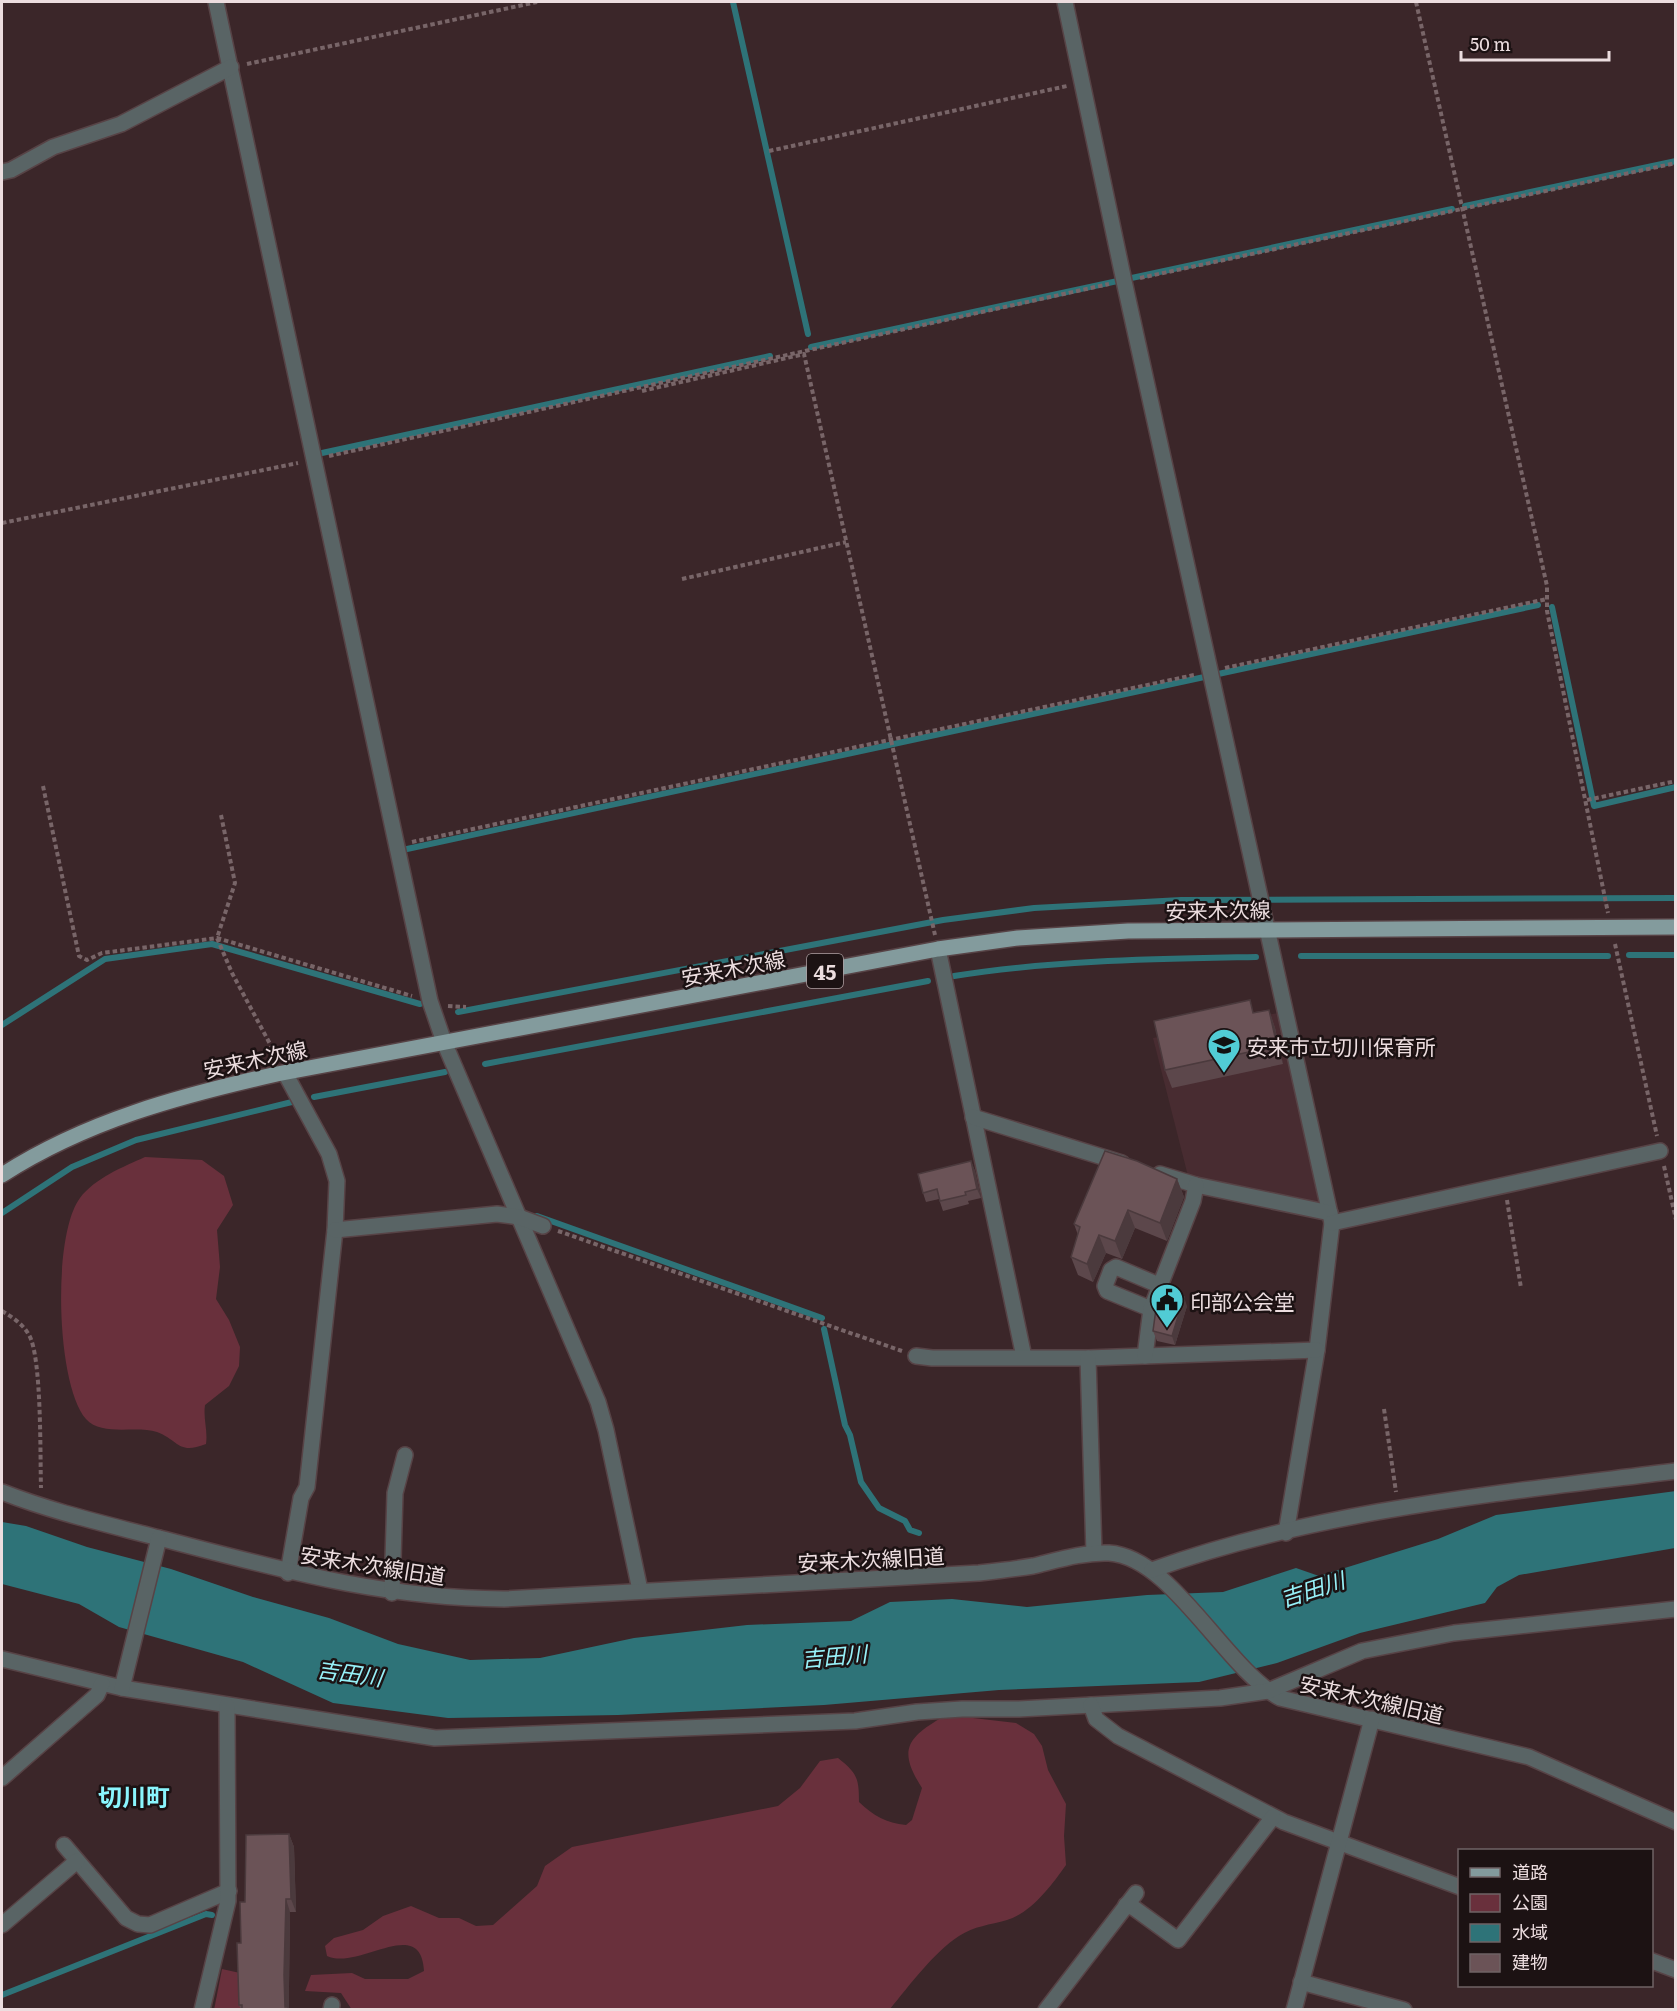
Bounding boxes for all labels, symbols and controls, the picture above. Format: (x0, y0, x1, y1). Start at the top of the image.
scale bar (1461, 24, 1610, 62)
text: 50 m (1470, 30, 1511, 57)
street label: 安来木次線 (1165, 893, 1271, 925)
street label: 安来木次線 (679, 942, 787, 992)
road number: 45 (807, 954, 843, 988)
school or university icon: 安来市立切川保育所 (1206, 1027, 1242, 1074)
place label: 安来市立切川保育所 (1247, 1030, 1436, 1061)
street label: 安来木次線 (200, 1032, 310, 1084)
public building icon: 印部公会堂 (1149, 1282, 1185, 1329)
place label: 印部公会堂 (1190, 1285, 1295, 1316)
street label: 安来木次線旧道 (298, 1537, 448, 1591)
street label: 安来木次線旧道 (797, 1539, 945, 1577)
water label: 吉田川 (1276, 1561, 1350, 1614)
water label: 吉田川 (800, 1636, 870, 1674)
water label: 吉田川 (315, 1651, 387, 1693)
street label: 安来木次線旧道 (1297, 1666, 1447, 1730)
district label: 切川町 (98, 1778, 170, 1813)
legend (1458, 1849, 1653, 1987)
text: 道路 (1512, 1858, 1548, 1885)
text: 公園 (1512, 1888, 1548, 1915)
text: 水域 (1512, 1918, 1548, 1945)
text: 建物 (1512, 1948, 1548, 1975)

